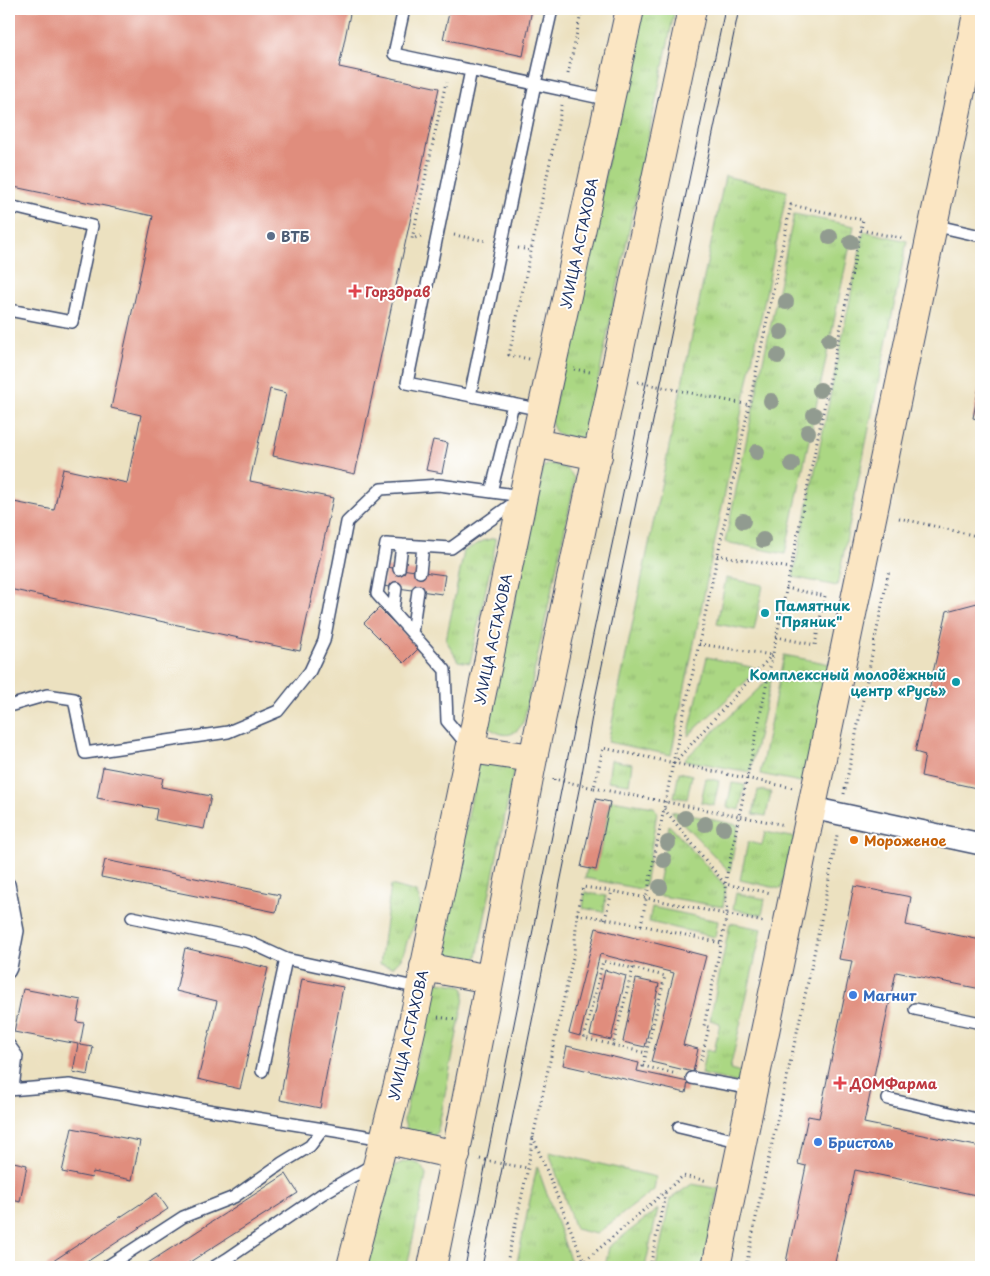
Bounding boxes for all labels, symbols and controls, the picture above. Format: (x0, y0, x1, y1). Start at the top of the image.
street label: УЛИЦА АСТАХОВА (555, 176, 603, 310)
place label: ВТБ (281, 226, 310, 247)
marker: ВТБ (265, 230, 277, 242)
place label: Горздрав (365, 281, 430, 302)
marker: Горздрав (349, 285, 361, 297)
street label: УЛИЦА АСТАХОВА (469, 572, 517, 706)
place label: Памятник "Пряник" (775, 595, 850, 632)
marker: Памятник "Пряник" (759, 607, 771, 619)
place label: Комплексный молодёжный центр «Русь» (750, 664, 947, 701)
marker: Комплексный молодёжный центр «Русь» (950, 676, 962, 688)
place label: Мороженое (864, 830, 946, 851)
marker: Мороженое (848, 834, 860, 846)
street label: УЛИЦА АСТАХОВА (383, 968, 433, 1102)
place label: Магнит (863, 985, 917, 1006)
marker: Магнит (847, 989, 859, 1001)
place label: ДОМФарма (849, 1073, 938, 1094)
marker: ДОМФарма (834, 1077, 846, 1089)
place label: Бристоль (828, 1132, 894, 1153)
marker: Бристоль (812, 1136, 824, 1148)

